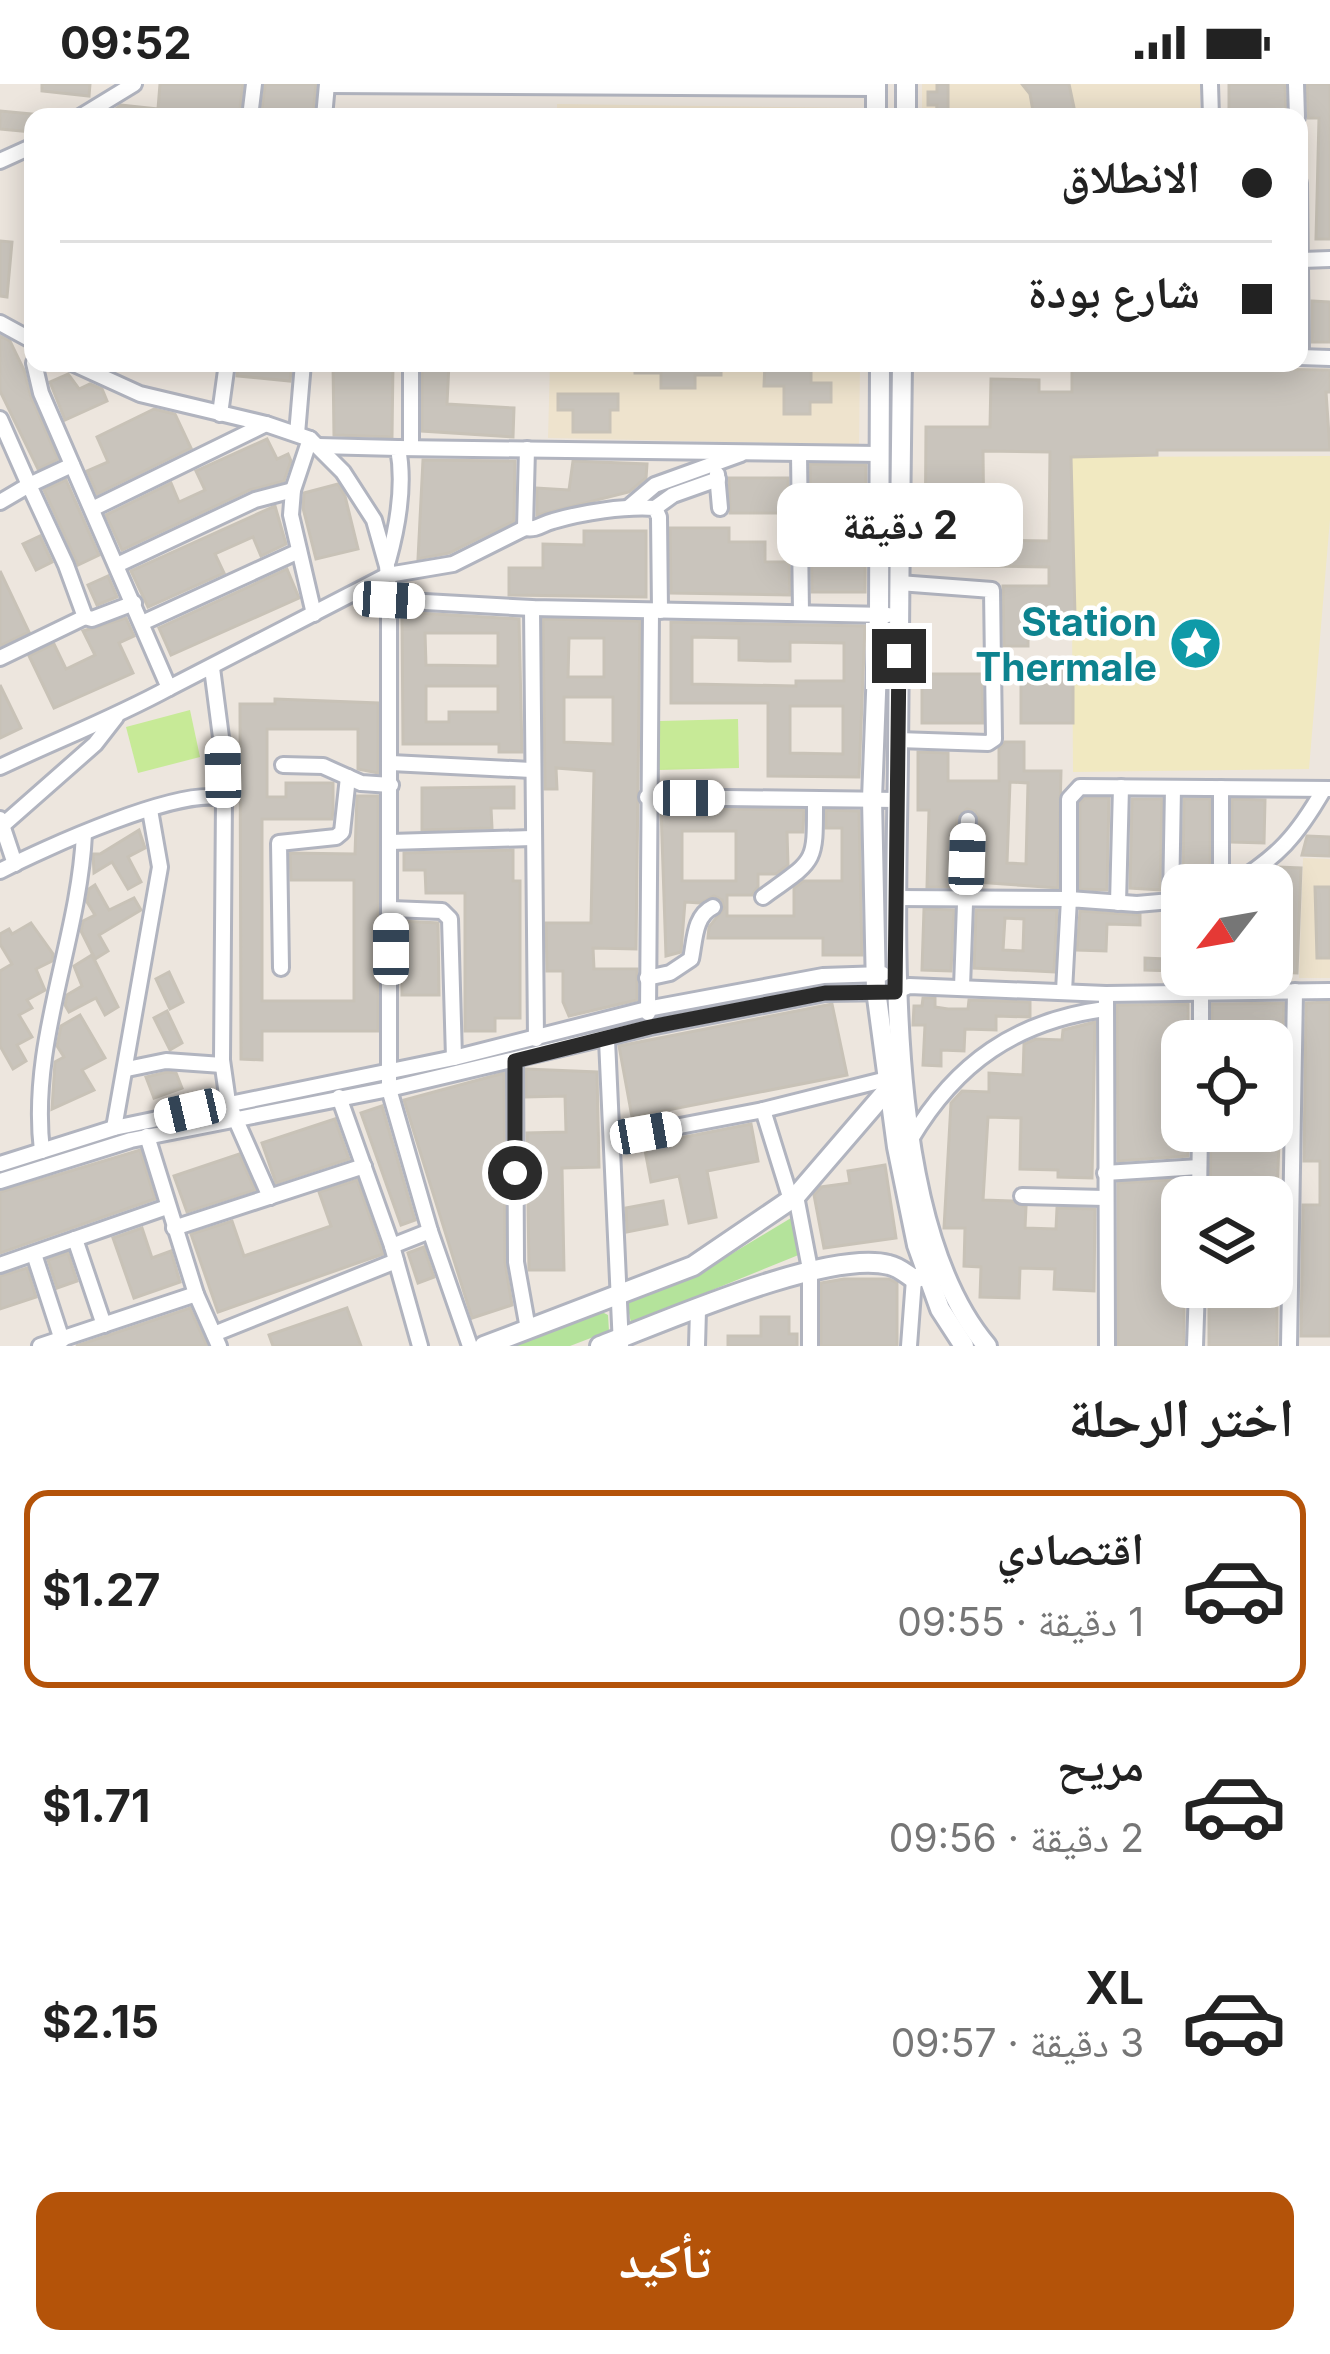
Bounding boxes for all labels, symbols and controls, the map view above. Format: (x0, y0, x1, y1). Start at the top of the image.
text: 09:52 (60, 15, 192, 70)
text: الانطلاق (1061, 149, 1200, 204)
text: شارع بودة (1028, 264, 1200, 319)
callout: 2 دقيقة (776, 482, 1022, 566)
text: 2 دقيقة (842, 501, 958, 548)
car (352, 580, 426, 620)
place label: Station Thermale (975, 598, 1157, 690)
place icon: Station Thermale (1168, 616, 1224, 672)
route end (872, 629, 926, 683)
car (204, 736, 242, 808)
car (653, 780, 725, 816)
car (948, 822, 986, 896)
north arrow (1161, 864, 1293, 996)
map controls (1161, 864, 1293, 1308)
car (373, 913, 409, 985)
button: locate (1161, 1020, 1293, 1152)
car (151, 1085, 229, 1137)
car (607, 1109, 685, 1157)
route start (488, 1146, 542, 1200)
button: layers (1161, 1176, 1293, 1308)
text: اختر الرحلة (1068, 1385, 1294, 1450)
text: اقتصادي (997, 1521, 1144, 1576)
icon: car (1180, 1535, 1288, 1643)
text: $1.27 (42, 1562, 160, 1617)
text: 1 دقيقة · 09:55 (897, 1598, 1144, 1645)
text: مريح (1057, 1737, 1144, 1792)
icon: car (1180, 1751, 1288, 1859)
text: $1.71 (42, 1778, 150, 1833)
text: 2 دقيقة · 09:56 (889, 1814, 1144, 1861)
text: XL (1085, 1960, 1144, 2015)
icon: car (1180, 1967, 1288, 2075)
text: $2.15 (42, 1994, 159, 2049)
text: 3 دقيقة · 09:57 (891, 2019, 1144, 2066)
button: تأكيد (36, 2192, 1294, 2330)

